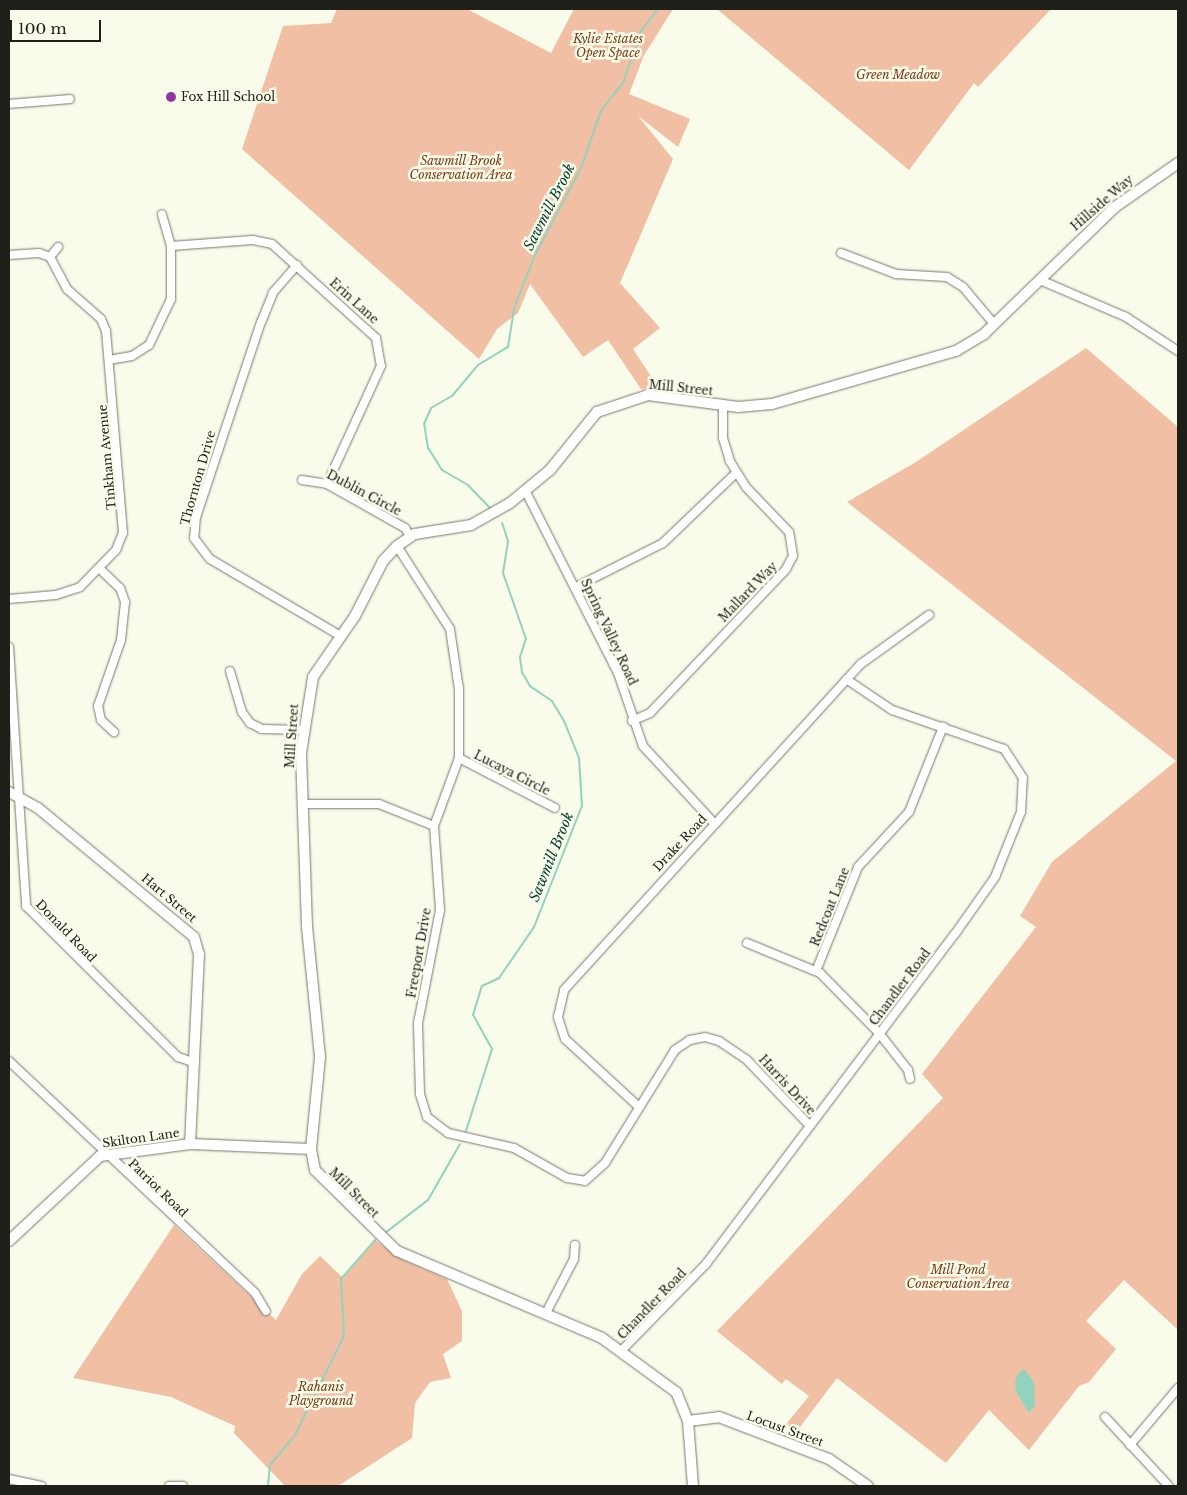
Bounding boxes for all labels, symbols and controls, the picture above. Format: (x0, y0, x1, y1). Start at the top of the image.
scale bar (12, 10, 104, 42)
text: 100 m (18, 19, 67, 38)
park label: Kylie Estates Open Space (573, 32, 643, 60)
park label: Green Meadow (856, 68, 940, 82)
place label: Fox Hill School (181, 90, 275, 104)
marker: Fox Hill School (165, 91, 177, 103)
park label: Sawmill Brook Conservation Area (409, 154, 513, 182)
water label: Sawmill Brook (520, 160, 578, 254)
street label: Hillside Way (1068, 172, 1136, 234)
street label: Erin Lane (327, 275, 381, 327)
street label: Mill Street (648, 377, 714, 399)
street label: Tinkham Avenue (95, 404, 119, 510)
street label: Thornton Drive (178, 429, 218, 527)
street label: Dublin Circle (324, 467, 404, 519)
street label: Mallard Way (716, 559, 780, 625)
street label: Spring Valley Road (578, 576, 640, 688)
street label: Mill Street (283, 703, 301, 769)
street label: Lucaya Circle (471, 748, 553, 798)
water label: Sawmill Brook (525, 809, 577, 905)
street label: Drake Road (650, 812, 710, 874)
street label: Redcoat Lane (808, 865, 852, 949)
street label: Hart Street (138, 871, 200, 925)
street label: Donald Road (33, 897, 99, 965)
street label: Freeport Drive (404, 907, 434, 999)
street label: Chandler Road (866, 946, 934, 1028)
street label: Harris Drive (756, 1052, 818, 1118)
street label: Skilton Lane (102, 1125, 180, 1151)
street label: Patriot Road (125, 1156, 191, 1220)
street label: Mill Street (326, 1165, 382, 1221)
park label: Mill Pond Conservation Area (906, 1263, 1010, 1291)
street label: Chandler Road (615, 1266, 689, 1342)
park label: Rahanis Playground (289, 1380, 353, 1408)
street label: Locust Street (745, 1408, 825, 1450)

